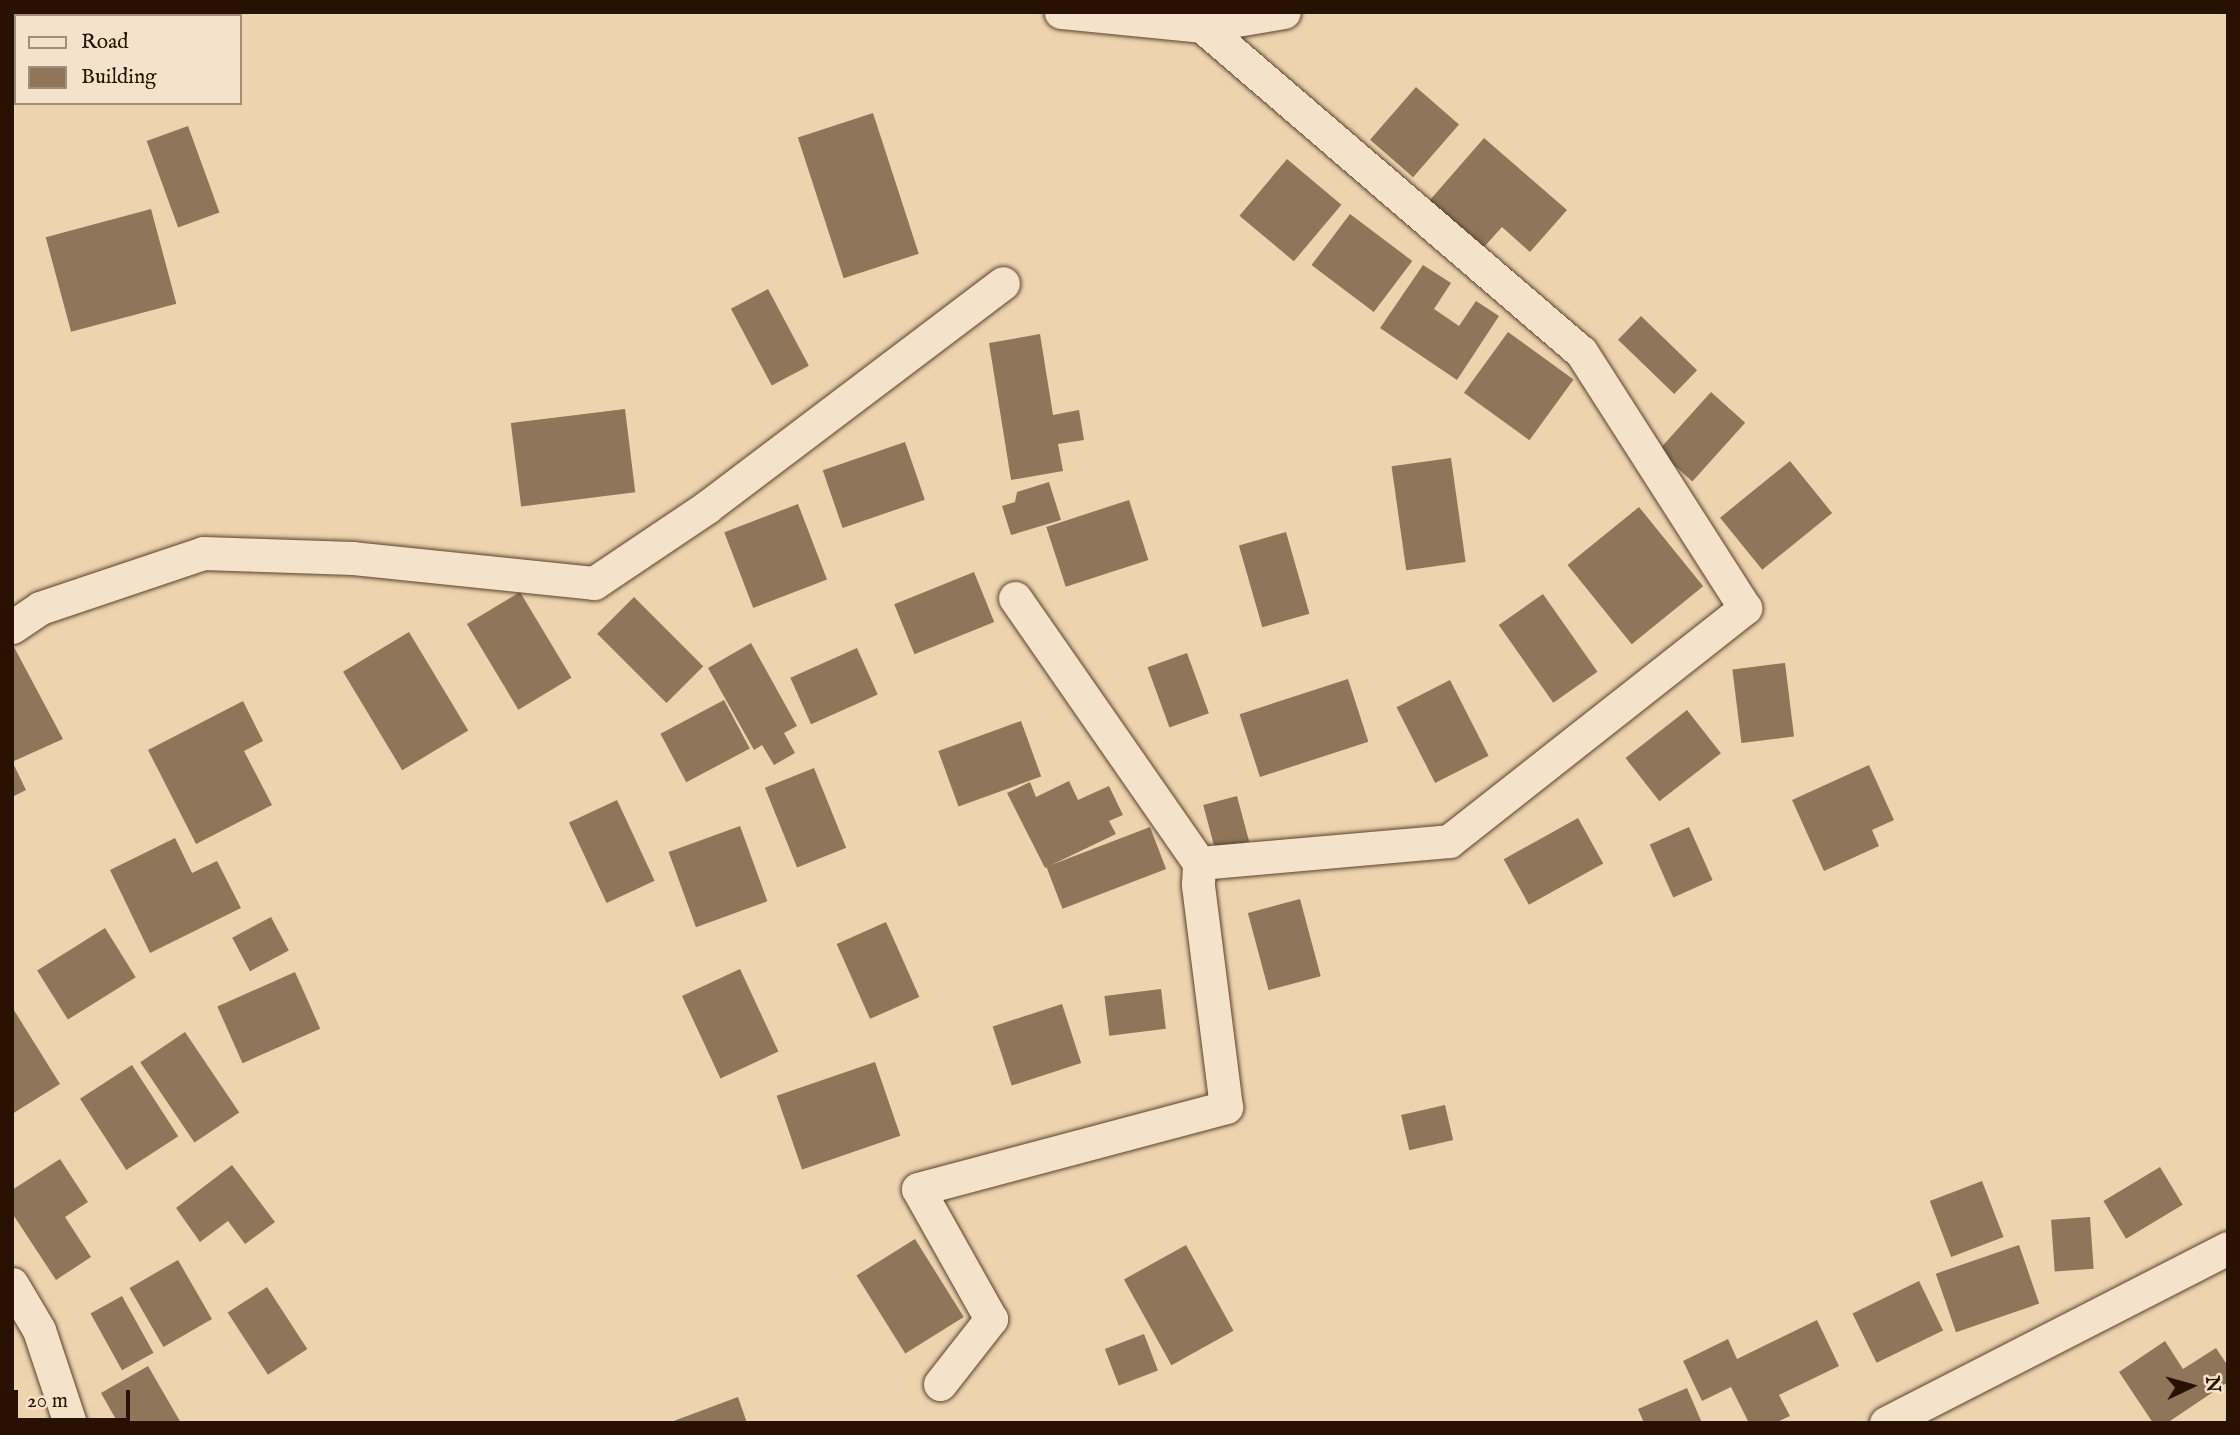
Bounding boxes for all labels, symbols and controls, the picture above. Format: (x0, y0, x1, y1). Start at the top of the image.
legend (14, 14, 242, 105)
text: Road (81, 29, 128, 56)
text: Building (81, 64, 156, 91)
north arrow (2156, 1351, 2226, 1421)
text: N (2199, 1375, 2225, 1393)
scale bar (18, 1376, 133, 1420)
text: 20 m (27, 1388, 68, 1415)

